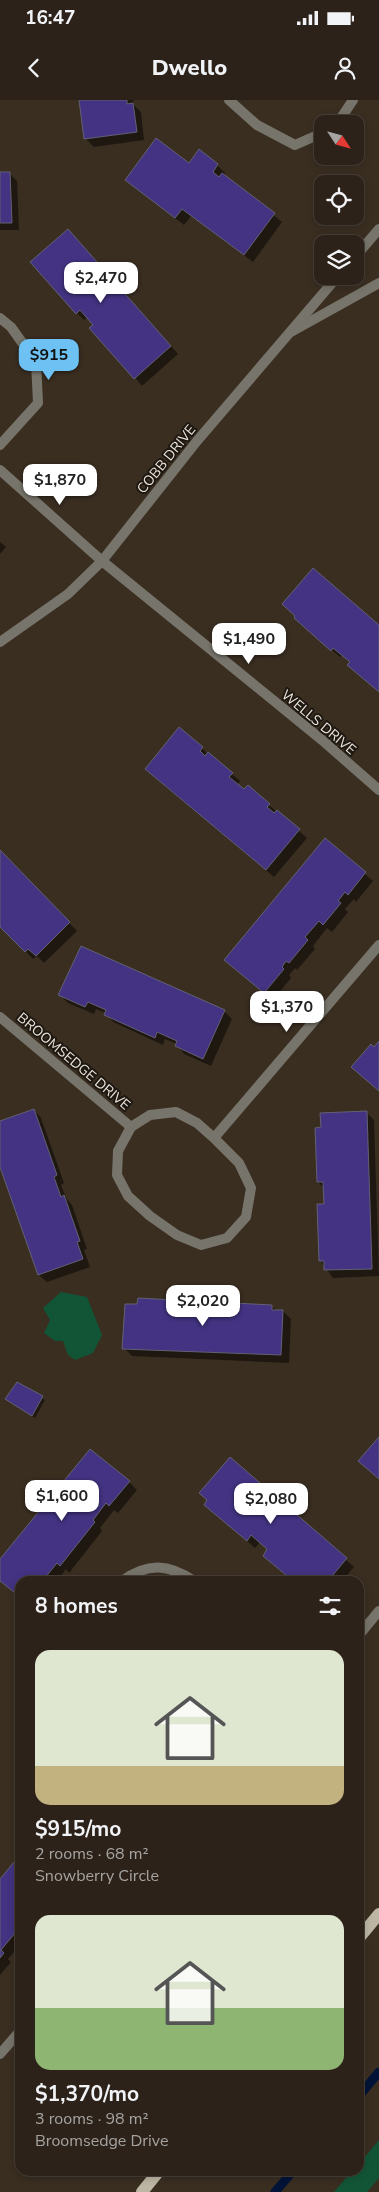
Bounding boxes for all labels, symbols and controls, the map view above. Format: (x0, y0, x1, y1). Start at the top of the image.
text: 16:47 (25, 5, 75, 31)
text: Dwello (152, 53, 227, 83)
icon: back (20, 54, 48, 82)
icon: person (331, 54, 359, 82)
north arrow (314, 115, 364, 165)
map controls (314, 115, 364, 285)
button: locate (314, 175, 364, 225)
button: layers (314, 235, 364, 285)
pin: $2,470 (60, 262, 142, 304)
text: $2,470 (75, 267, 127, 289)
pin: $915 (19, 338, 79, 381)
text: $915 (30, 344, 68, 366)
street label: COBB DRIVE (133, 421, 200, 498)
pin: $1,870 (19, 464, 101, 506)
text: $1,870 (34, 469, 86, 491)
pin: $1,490 (208, 622, 290, 665)
text: $1,490 (223, 628, 275, 650)
street label: WELLS DRIVE (277, 686, 360, 759)
pin: $1,370 (246, 990, 328, 1033)
text: $1,370 (261, 996, 313, 1018)
street label: BROOMSEDGE DRIVE (13, 1008, 134, 1114)
pin: $2,020 (162, 1284, 244, 1327)
text: $2,020 (177, 1290, 229, 1312)
pin: $1,600 (21, 1480, 103, 1522)
pin: $2,080 (230, 1482, 312, 1525)
text: $1,600 (36, 1485, 88, 1507)
text: $2,080 (245, 1488, 297, 1510)
text: 8 homes (35, 1592, 118, 1620)
icon: filters (316, 1592, 344, 1620)
icon: home (145, 1683, 235, 1773)
text: $915/mo (35, 1815, 121, 1843)
text: 2 rooms · 68 m² (35, 1843, 148, 1865)
text: Snowberry Circle (35, 1865, 159, 1887)
icon: home (145, 1948, 235, 2038)
text: $1,370/mo (35, 2080, 139, 2108)
text: 3 rooms · 98 m² (35, 2108, 148, 2130)
text: Broomsedge Drive (35, 2130, 168, 2152)

